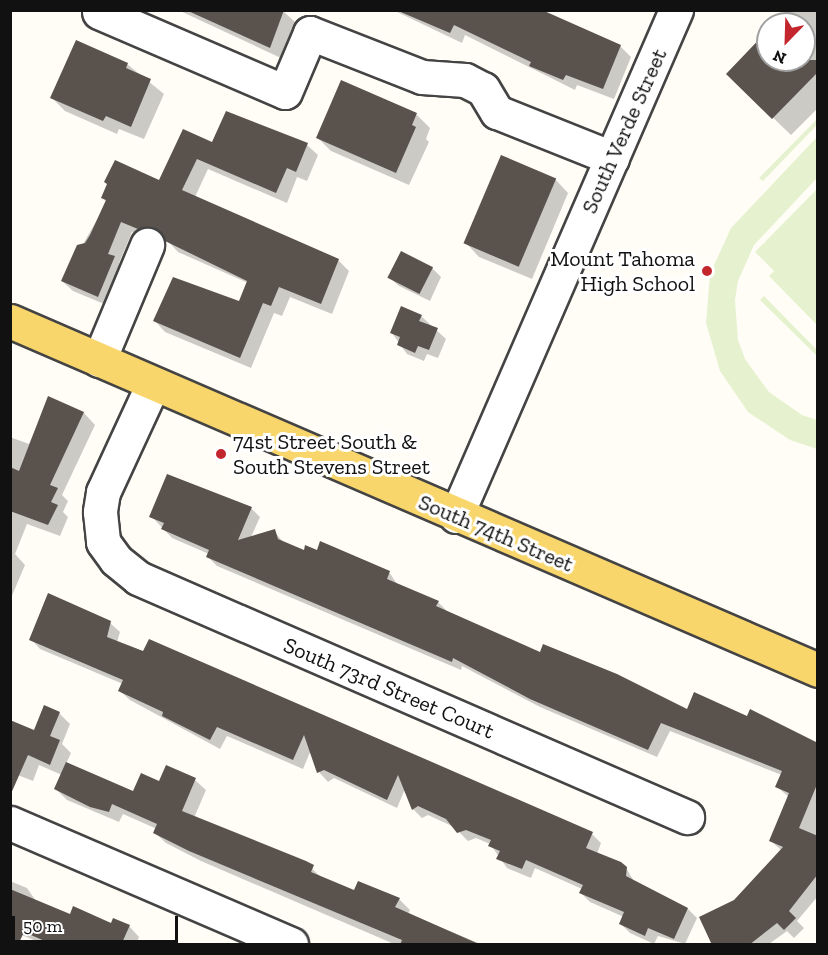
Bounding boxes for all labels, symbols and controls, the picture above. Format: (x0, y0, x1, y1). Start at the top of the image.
north arrow (756, 12, 816, 72)
street label: South Verde Street (576, 44, 672, 218)
text: N (770, 46, 789, 68)
place label: Mount Tahoma High School (550, 245, 695, 296)
marker: Mount Tahoma High School (700, 264, 714, 278)
place label: 74st Street South & South Stevens Street (233, 428, 430, 480)
marker: 74st Street South & South Stevens Street (214, 447, 228, 461)
street label: South 74th Street (414, 488, 578, 578)
street label: South 73rd Street Court (280, 632, 498, 744)
scale bar (15, 904, 182, 942)
text: 50 m (23, 915, 62, 937)

